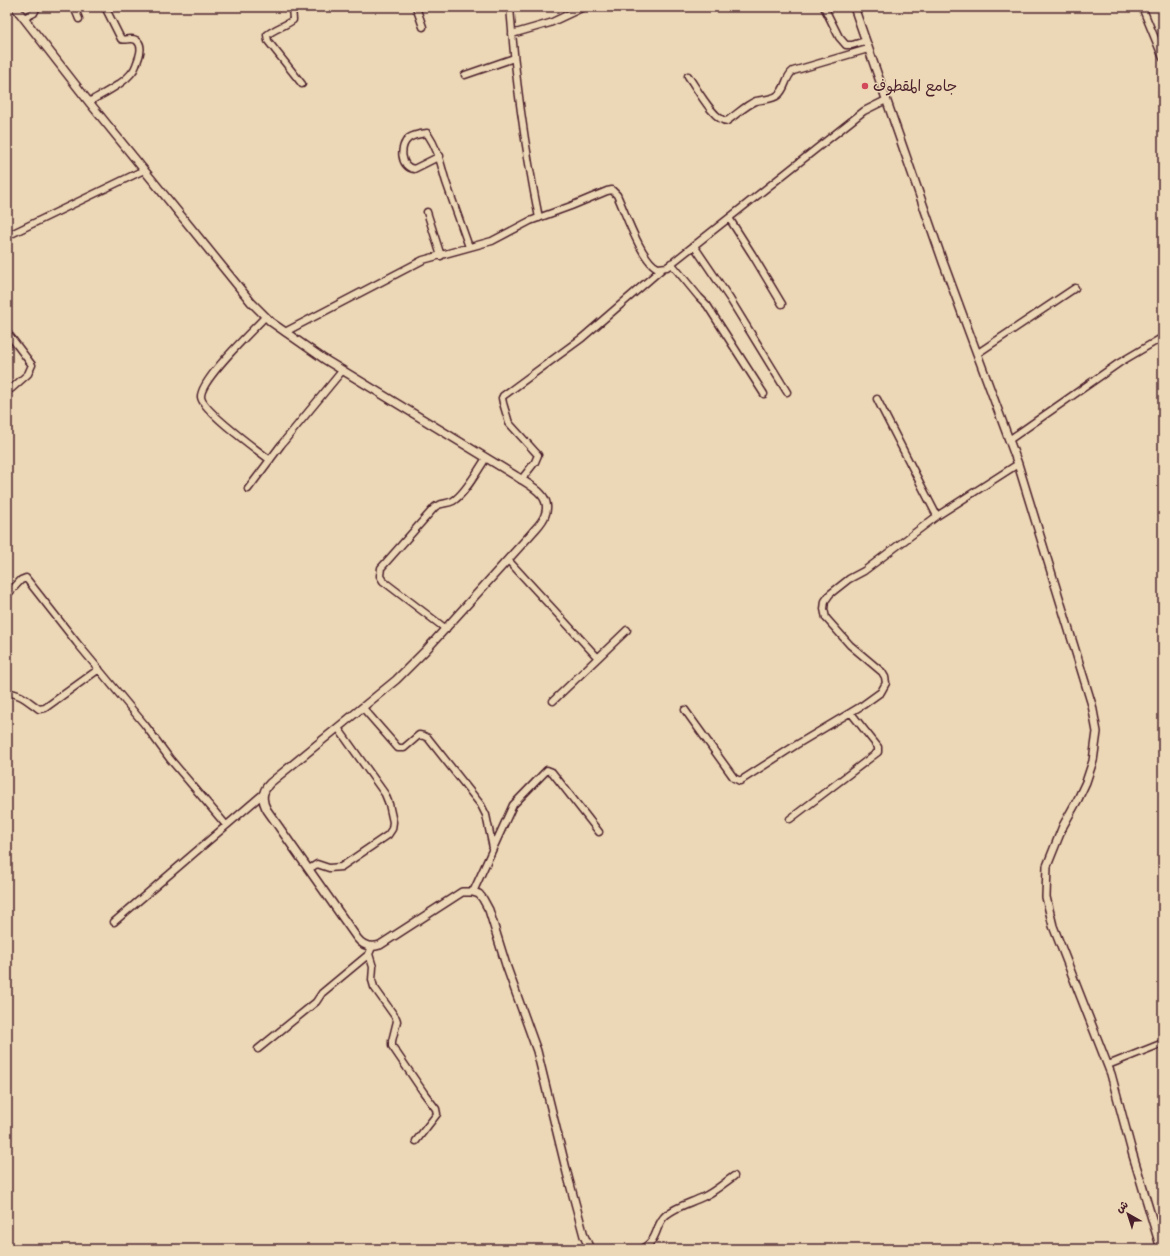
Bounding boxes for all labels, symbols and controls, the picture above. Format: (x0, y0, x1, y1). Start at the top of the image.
place label: جامع المقطوف (873, 77, 957, 97)
marker: جامع المقطوف (860, 81, 870, 91)
north arrow (1108, 1194, 1148, 1234)
text: ش (1113, 1198, 1131, 1216)

